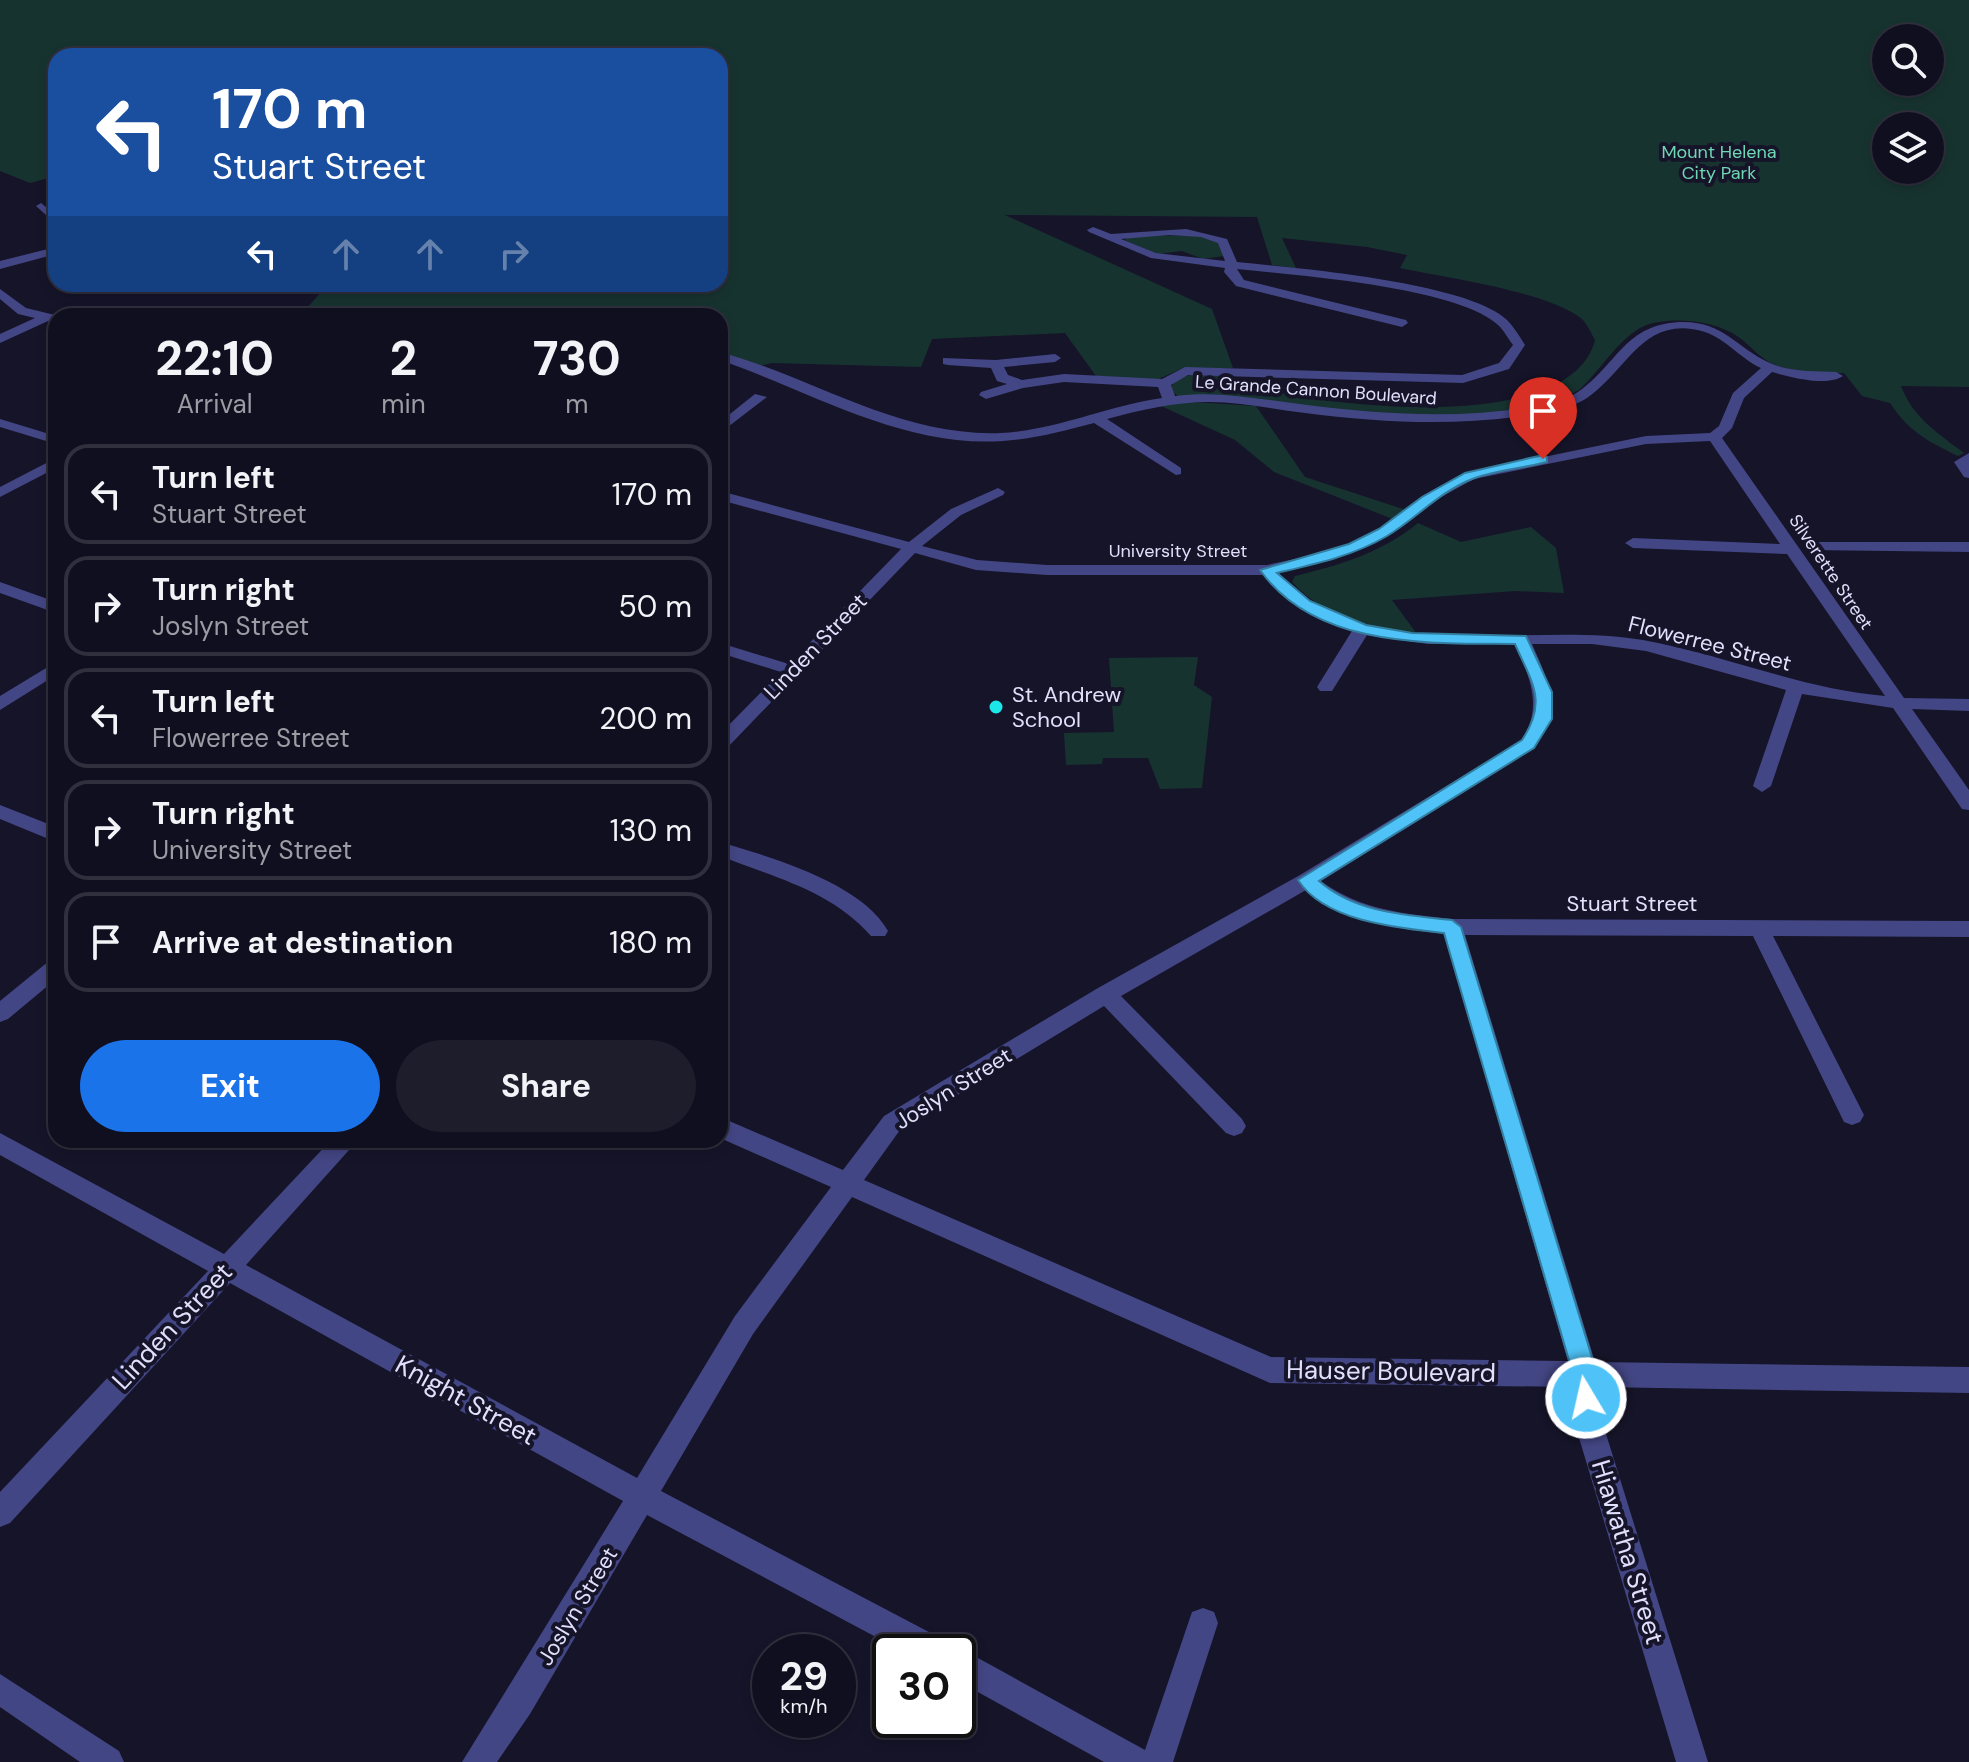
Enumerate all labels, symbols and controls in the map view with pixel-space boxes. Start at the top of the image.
map controls [1872,24,1944,184]
button: search [1872,24,1944,96]
text: 170 m [212,72,367,145]
icon: left [80,80,184,184]
button: layers [1872,112,1944,184]
park label: Mount Helena City Park [1661,140,1777,185]
text: Stuart Street [212,143,426,190]
icon: left [240,232,284,276]
icon: ahead [324,232,368,276]
icon: ahead [408,232,452,276]
icon: right [492,232,536,276]
text: 22:10 [155,327,274,390]
text: 2 [390,327,417,390]
text: 730 [533,327,621,390]
street label: Le Grande Cannon Boulevard [1194,370,1438,410]
pin [1509,377,1577,459]
text: Arrival [177,387,252,421]
text: min [381,387,426,421]
text: m [565,387,588,421]
icon: arrive [1521,389,1565,433]
text: Turn left [152,458,275,497]
icon: left [84,472,128,516]
text: 170 m [612,475,692,514]
text: Stuart Street [152,497,307,531]
street label: Silverette Street [1784,510,1878,634]
street label: University Street [1109,539,1247,563]
text: Turn right [152,570,295,609]
icon: right [84,584,128,628]
text: 50 m [618,587,692,626]
street label: Linden Street [757,587,873,706]
text: Joslyn Street [152,609,309,643]
street label: Flowerree Street [1625,609,1795,678]
place label: St. Andrew School [1012,680,1121,734]
text: Turn left [152,682,275,721]
icon: left [84,696,128,740]
marker: St. Andrew School [987,698,1005,716]
text: 200 m [599,699,692,738]
text: Flowerree Street [152,721,350,755]
text: Turn right [152,794,295,833]
icon: right [84,808,128,852]
text: 130 m [610,811,692,850]
text: University Street [152,833,352,867]
street label: Stuart Street [1567,889,1697,918]
icon: arrive [84,920,128,964]
text: Arrive at destination [152,923,453,962]
text: 180 m [609,923,692,962]
button: Exit [80,1040,380,1132]
button: Share [396,1040,696,1132]
street label: Joslyn Street [889,1041,1017,1136]
street label: Linden Street [105,1255,239,1397]
street label: Knight Street [389,1347,543,1453]
street label: Hauser Boulevard [1286,1352,1496,1390]
position arrow [1544,1356,1628,1440]
street label: Hiawatha Street [1584,1456,1672,1648]
street label: Joslyn Street [531,1542,624,1671]
speed limit sign: 30 [872,1634,976,1738]
text: 29 [780,1650,828,1702]
text: km/h [780,1693,828,1719]

